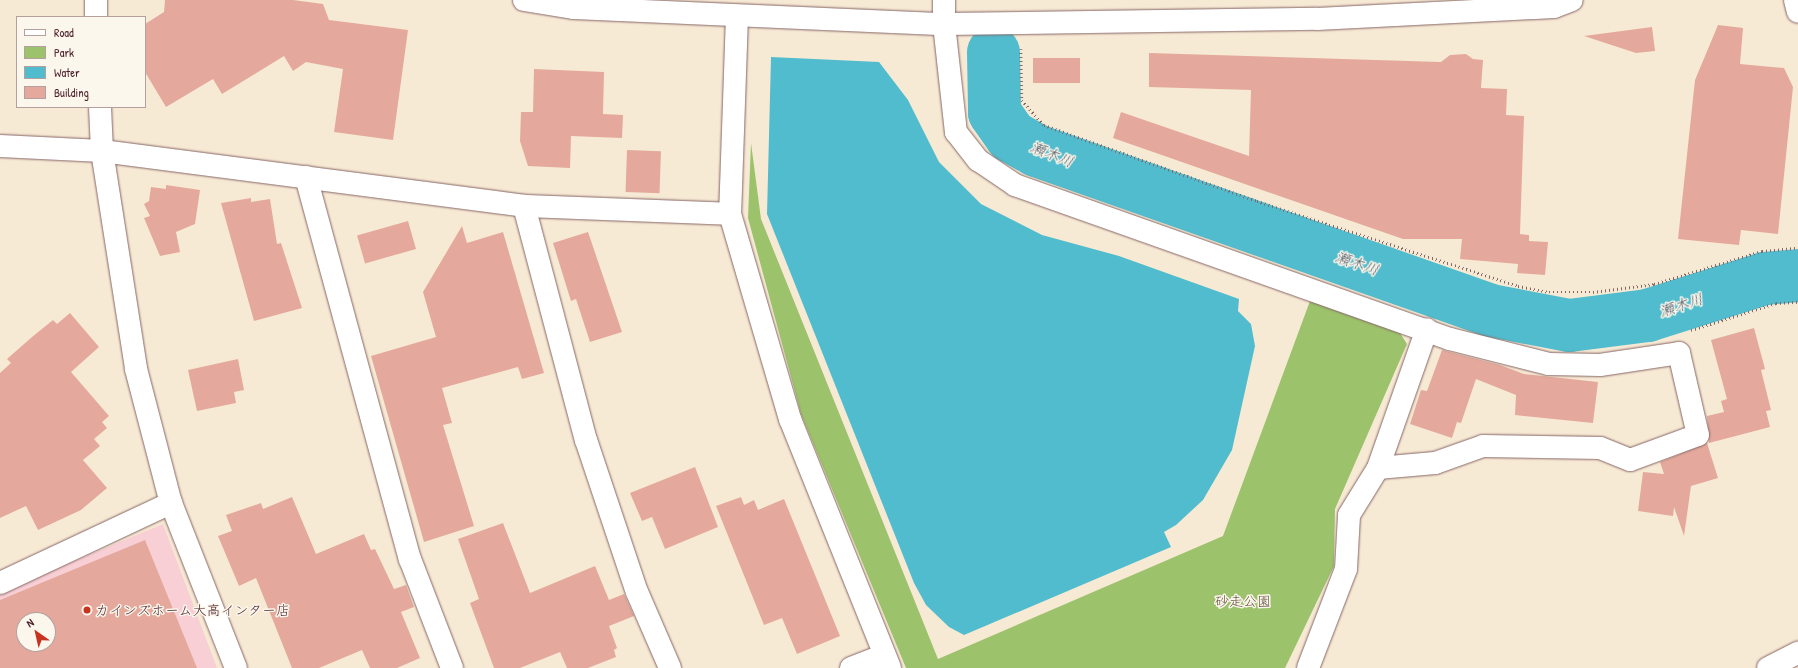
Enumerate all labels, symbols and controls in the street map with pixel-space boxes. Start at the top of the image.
legend [16,16,146,108]
text: Road [54,24,74,41]
text: Park [54,44,74,61]
text: Water [54,64,80,81]
text: Building [54,84,89,101]
water label: 瀬木川 [1028,137,1076,171]
water label: 瀬木川 [1333,247,1381,279]
water label: 瀬木川 [1657,289,1705,321]
park label: 砂走公園 [1215,593,1271,609]
place label: カインズホーム大高インター店 [95,602,291,618]
marker: カインズホーム大高インター店 [82,605,92,615]
north arrow [16,612,56,652]
text: N [23,615,36,630]

